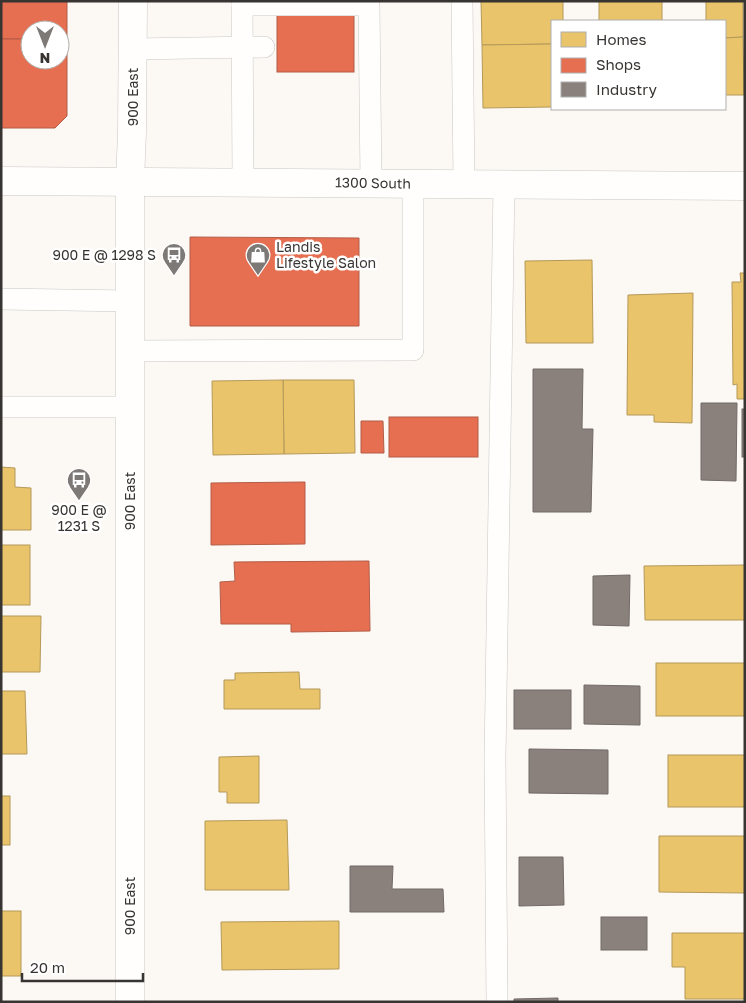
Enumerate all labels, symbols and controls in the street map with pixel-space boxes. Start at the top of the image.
north arrow [20,20,70,70]
legend [551,20,726,110]
text: Homes [596,30,646,48]
text: N [40,50,50,67]
text: Shops [596,55,641,73]
street label: 900 East [124,68,141,126]
text: Industry [596,80,657,98]
street label: 1300 South [335,173,411,192]
place label: Landis Lifestyle Salon [276,238,376,271]
bus stop icon: 900 E @ 1298 S [161,242,187,276]
shop icon: Landis Lifestyle Salon [245,242,271,276]
place label: 900 E @ 1298 S [52,246,156,263]
bus stop icon: 900 E @ 1231 S [66,467,92,501]
street label: 900 East [121,472,138,530]
place label: 900 E @ 1231 S [51,501,107,534]
street label: 900 East [121,877,138,935]
scale bar [22,950,144,982]
text: 20 m [30,958,65,976]

